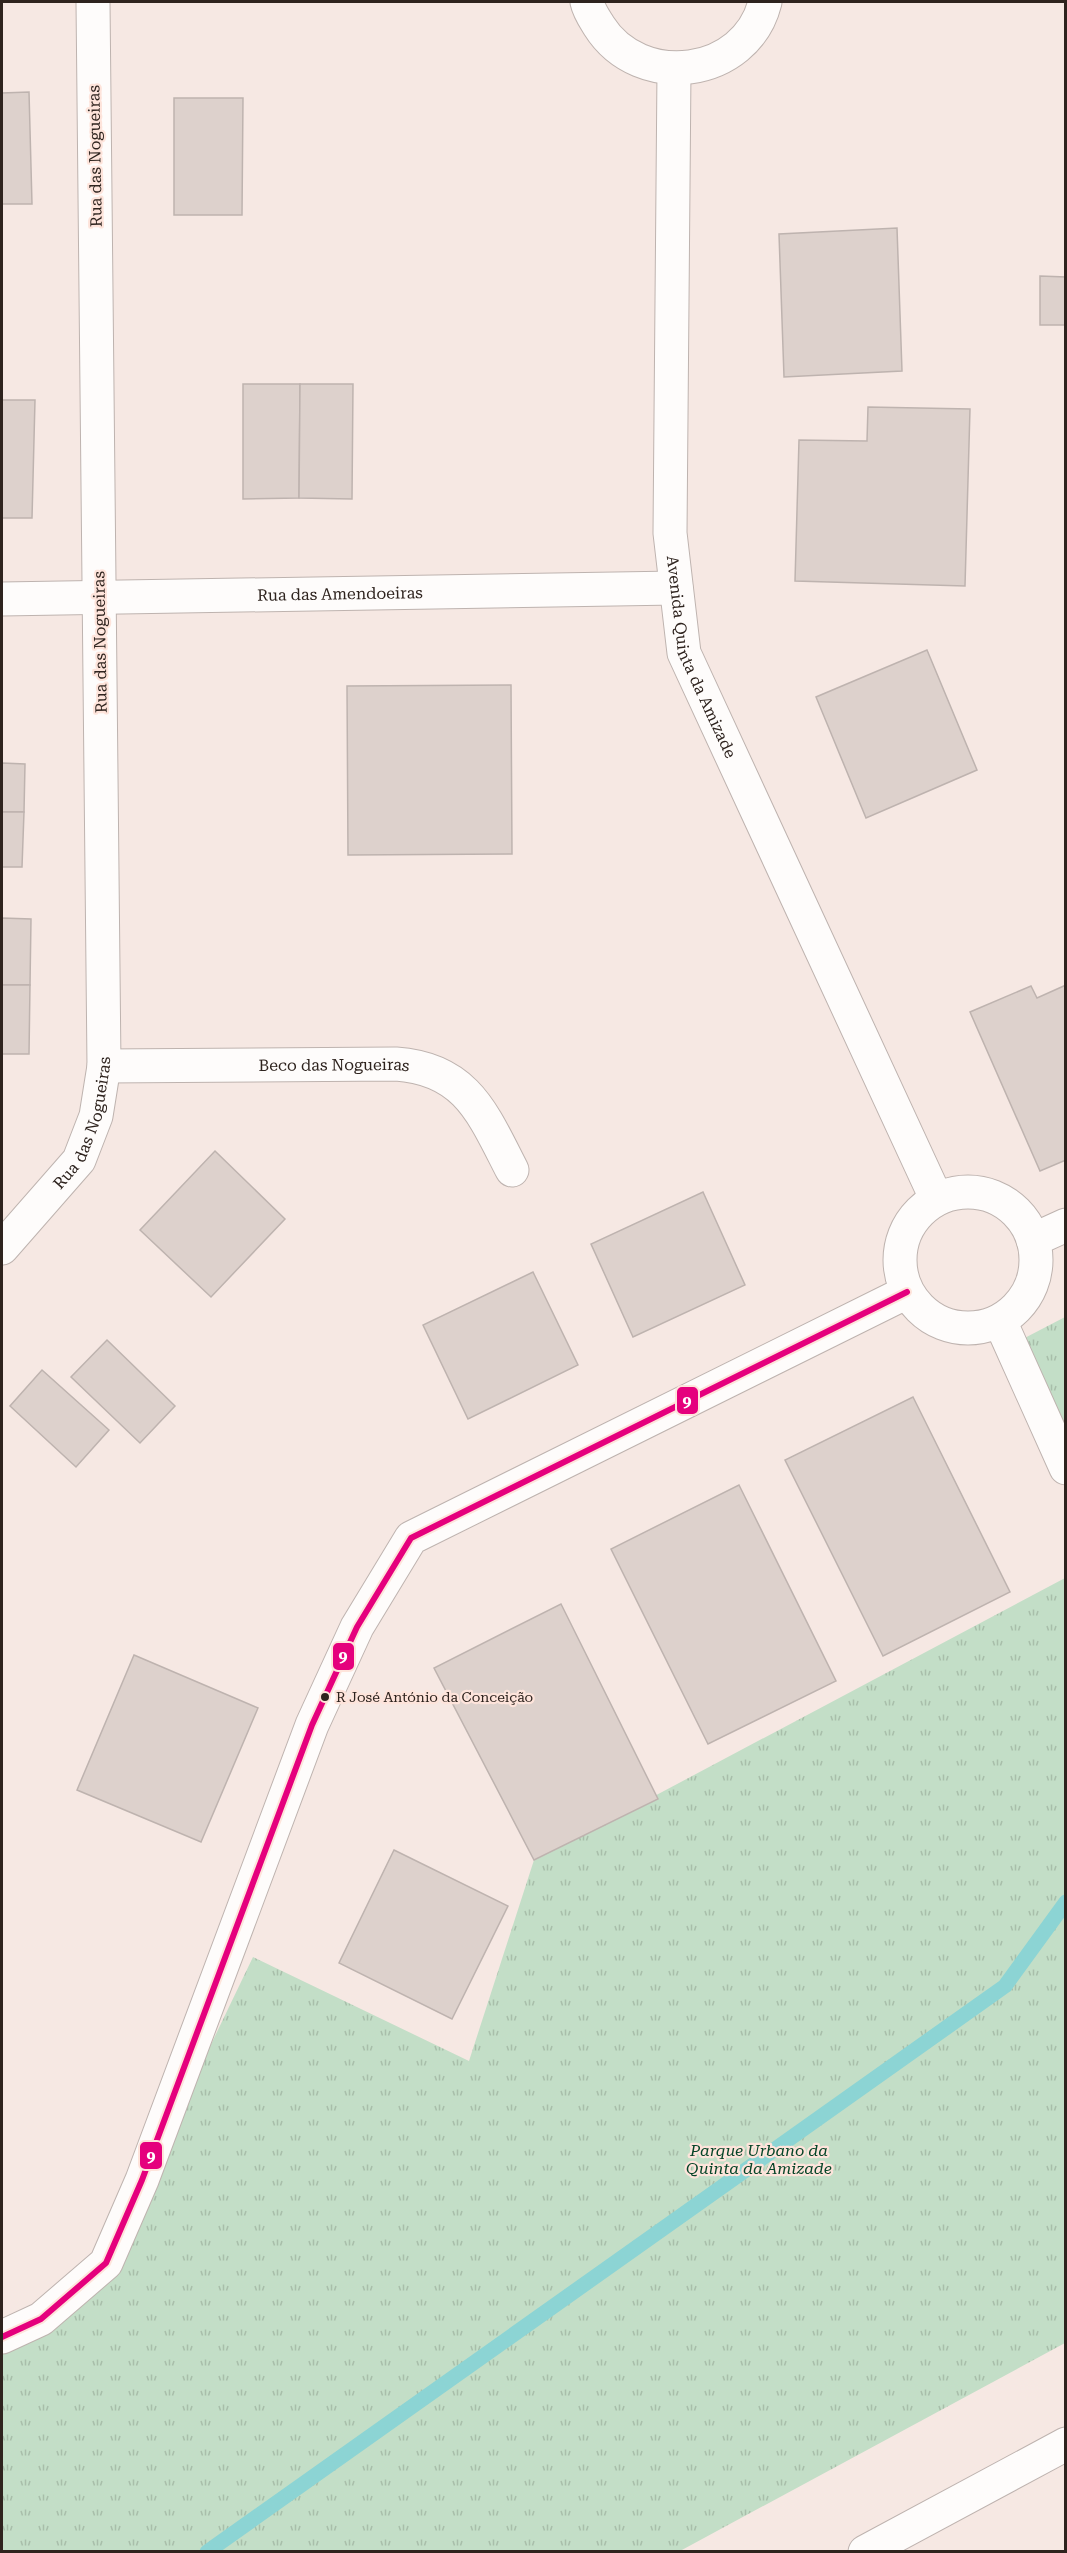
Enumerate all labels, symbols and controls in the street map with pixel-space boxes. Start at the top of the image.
street label: Rua das Nogueiras [84,84,106,227]
street label: Avenida Quinta da Amizade [663,554,741,761]
street label: Rua das Nogueiras [89,570,111,713]
street label: Rua das Amendoeiras [257,583,423,604]
street label: Beco das Nogueiras [258,1054,411,1075]
street label: Rua das Nogueiras [49,1056,114,1193]
line badge: 9 [676,1386,699,1415]
text: 9 [683,1392,692,1411]
line badge: 9 [332,1642,355,1671]
text: 9 [339,1647,348,1666]
place label: R José António da Conceição [336,1689,533,1705]
marker: R José António da Conceição [319,1691,331,1703]
line badge: 9 [139,2141,163,2170]
park label: Parque Urbano da Quinta da Amizade [686,2141,832,2178]
text: 9 [147,2147,156,2166]

